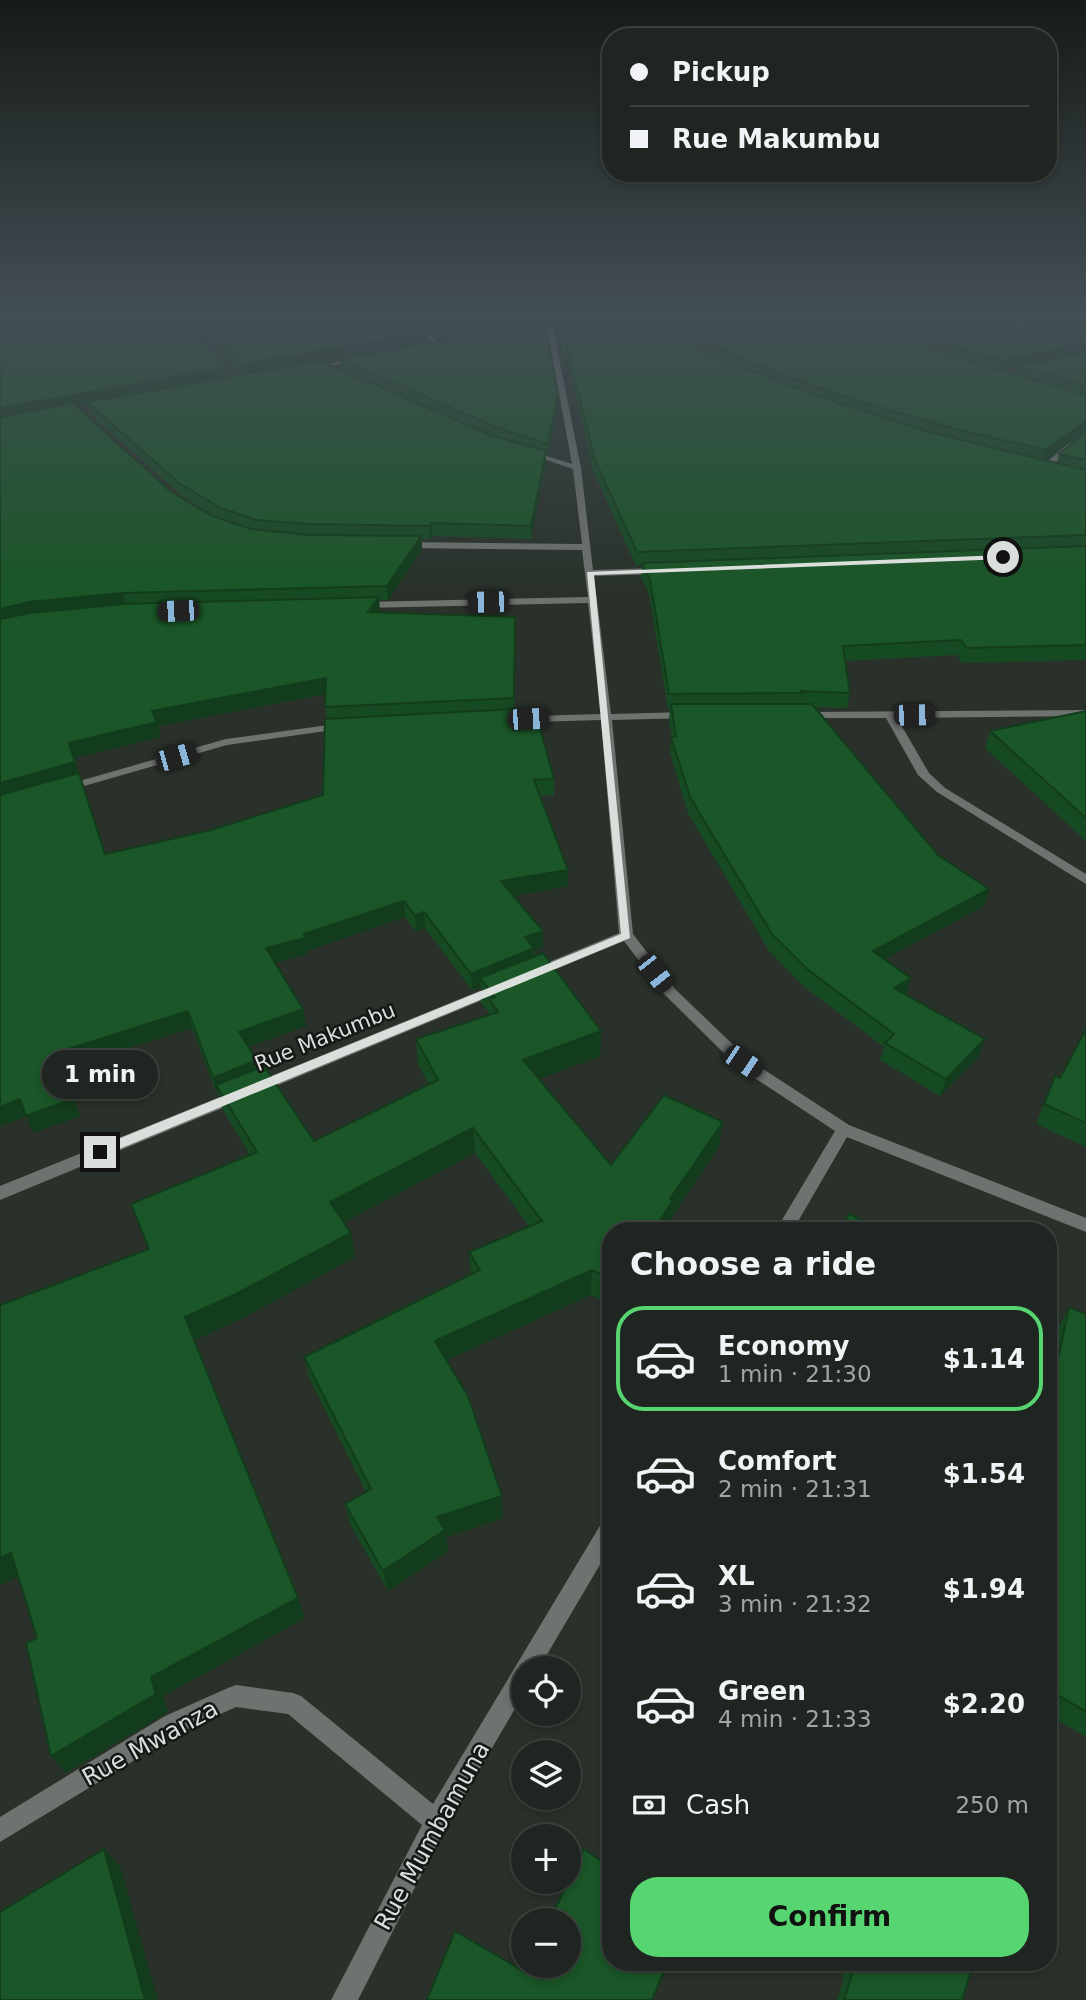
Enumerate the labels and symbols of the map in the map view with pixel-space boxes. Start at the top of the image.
route start [987,541,1019,573]
car [467,591,510,613]
car [157,600,200,622]
car [893,704,936,726]
car [507,708,550,730]
car [153,741,200,773]
car [634,950,677,996]
street label: Rue Makumbu [251,998,399,1076]
car [720,1042,767,1082]
callout: 1 min [42,1050,158,1100]
route end [84,1136,116,1168]
street label: Rue Mwanza [77,1694,223,1792]
street label: Rue Mumbamuna [369,1737,495,1935]

